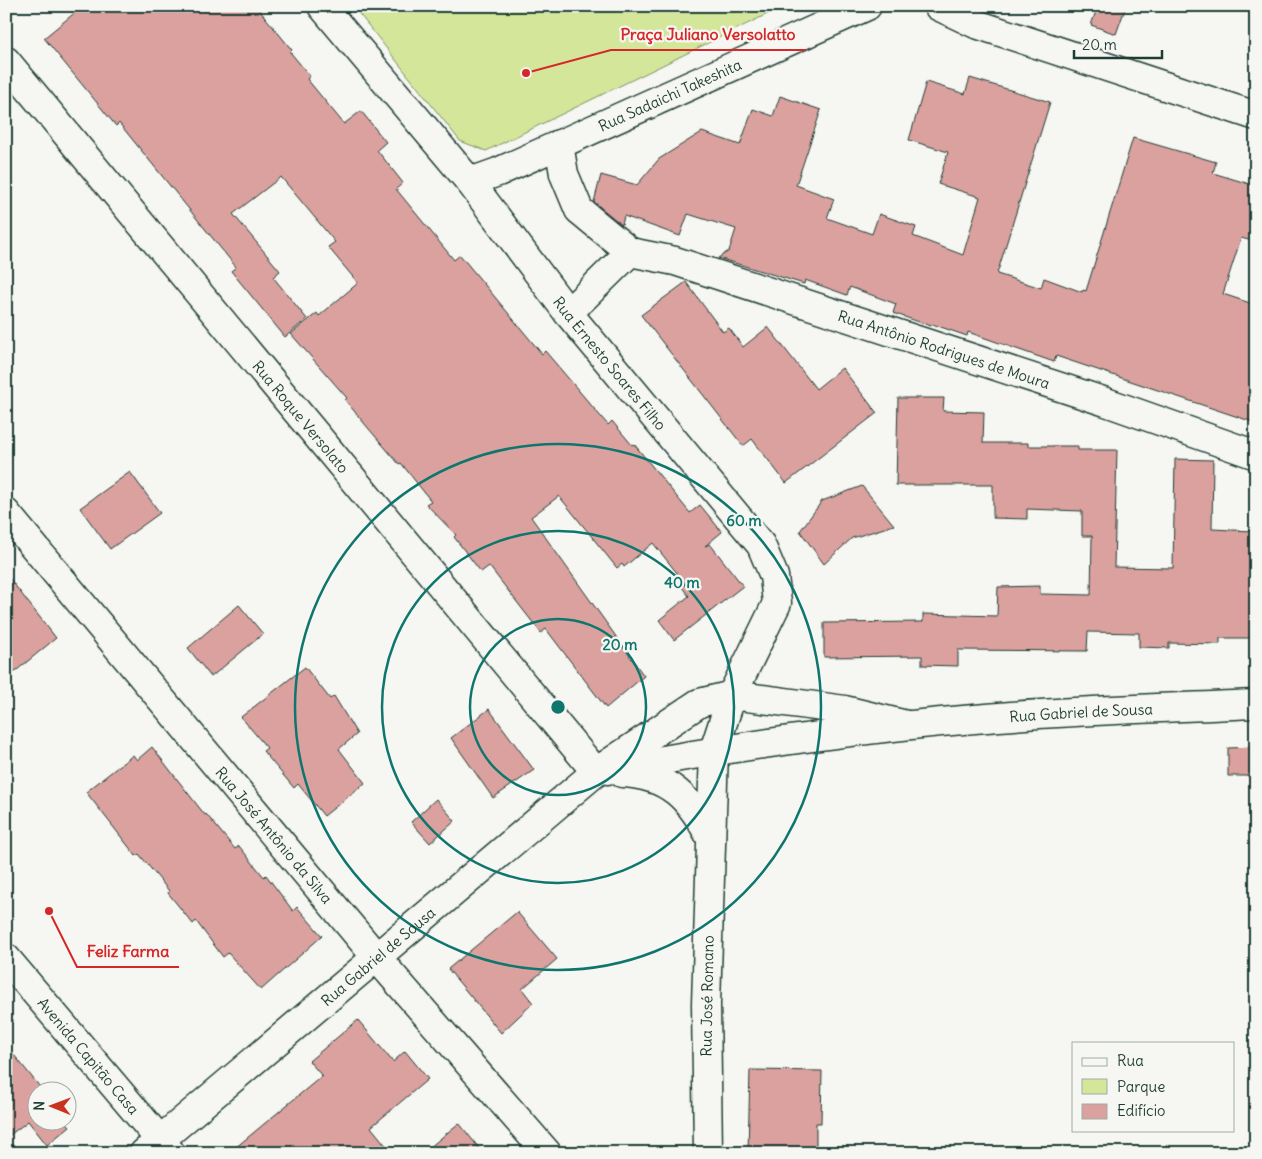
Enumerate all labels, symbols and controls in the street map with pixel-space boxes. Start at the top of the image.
callout: Praça Juliano Versolatto [611,19,806,50]
text: Praça Juliano Versolatto [620,24,796,45]
scale bar [1074,28,1162,60]
text: 20 m [1082,35,1117,54]
street label: Rua Sadaichi Takeshita [595,54,745,135]
street label: Rua Ernesto Soares Filho [549,293,671,434]
street label: Rua Antônio Rodrigues de Moura [836,305,1053,393]
street label: Rua Roque Versolato [249,356,353,477]
text: 60 m [726,511,762,530]
text: 40 m [664,573,700,592]
text: 20 m [603,635,637,654]
centre of rings [549,698,567,716]
street label: Rua Gabriel de Sousa [1009,699,1154,726]
street label: Rua José Antônio da Silva [212,763,337,907]
street label: Rua Gabriel de Sousa [317,902,439,1010]
street label: Rua José Romano [696,935,718,1057]
callout: Feliz Farma [77,936,179,967]
text: Feliz Farma [87,941,169,961]
street label: Avenida Capitão Casa [34,993,144,1119]
legend [1072,1042,1234,1132]
text: Rua [1117,1051,1144,1070]
text: Parque [1117,1077,1165,1096]
north arrow [28,1082,78,1132]
text: N [30,1101,48,1111]
text: Edifício [1117,1101,1165,1120]

